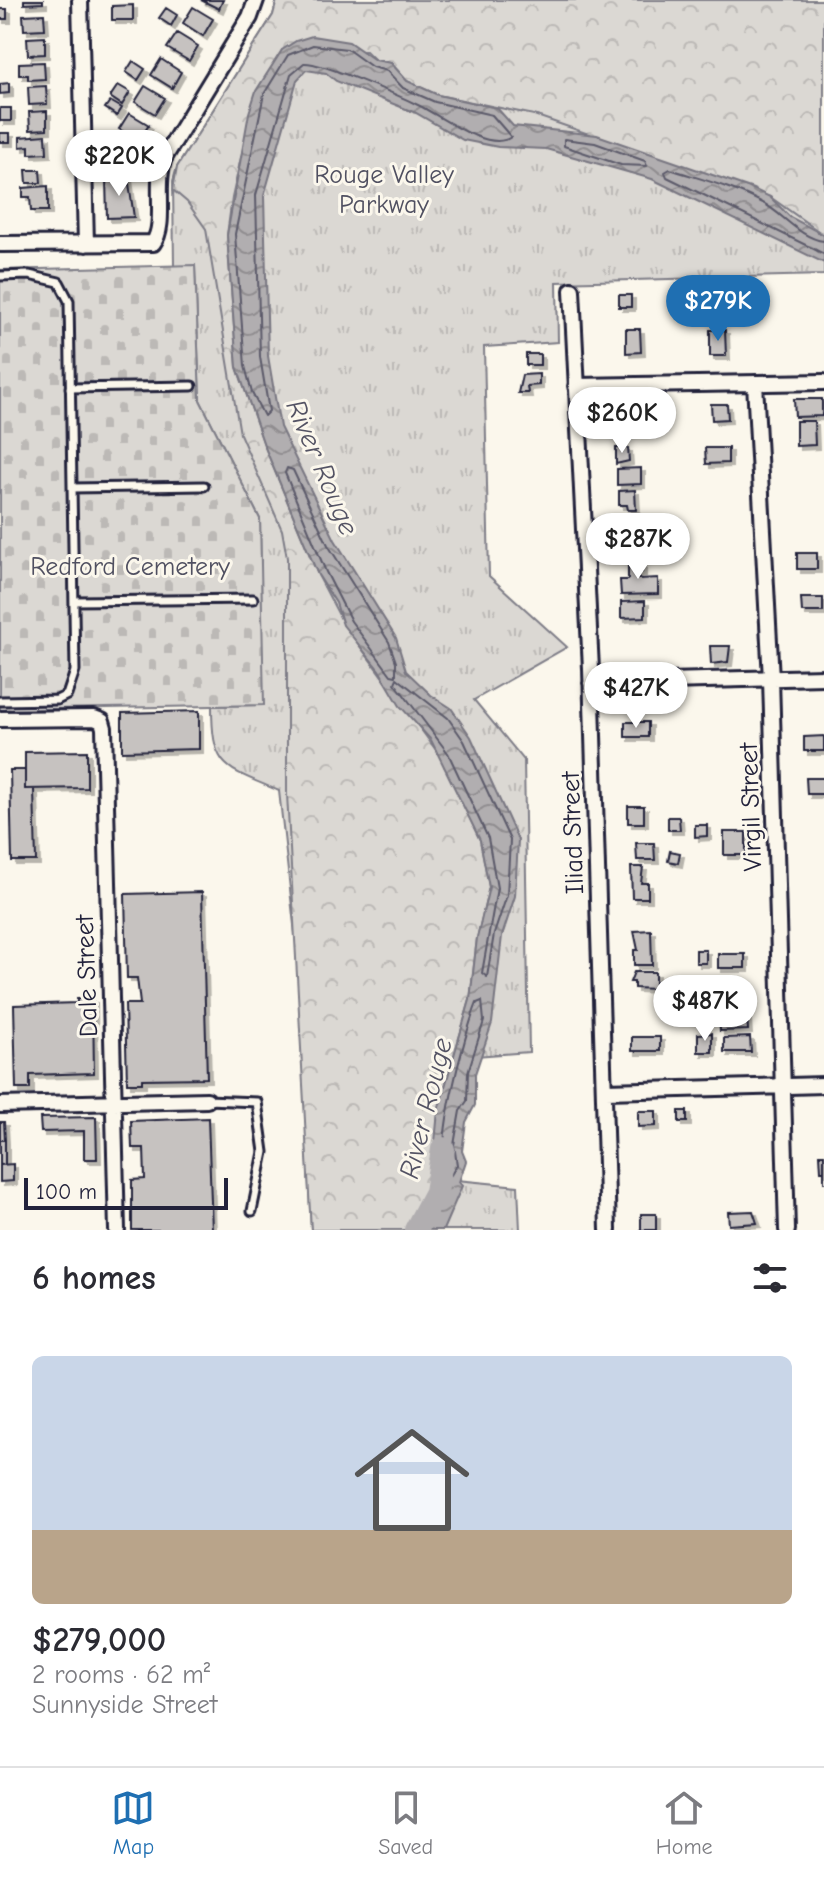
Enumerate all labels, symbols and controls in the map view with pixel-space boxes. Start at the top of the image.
pin: $220K [63,130,175,198]
text: $220K [83,141,155,171]
park label: Rouge Valley Parkway [314,160,454,220]
pin: $279K [662,275,774,343]
text: $279K [684,286,752,316]
pin: $260K [566,387,678,455]
water label: River Rouge [279,395,365,540]
text: $260K [586,398,658,428]
pin: $287K [582,513,694,581]
text: $287K [604,524,672,554]
park label: Redford Cemetery [30,552,230,582]
pin: $427K [580,662,692,730]
text: $427K [603,673,669,703]
street label: Virgil Street [734,741,768,872]
street label: Iliad Street [556,770,590,895]
street label: Dale Street [70,913,104,1038]
pin: $487K [649,975,761,1043]
text: $487K [671,986,739,1016]
water label: River Rouge [393,1034,459,1182]
scale bar [24,1174,228,1210]
text: 100 m [36,1179,97,1205]
icon: filters [748,1256,792,1300]
text: 6 homes [32,1258,156,1298]
icon: home [340,1408,484,1552]
text: $279,000 [32,1620,166,1660]
text: 2 rooms · 62 m² [32,1660,210,1690]
text: Sunnyside Street [32,1690,217,1720]
tab: Map [111,1786,155,1860]
tab: Saved [378,1786,433,1860]
tab: Home [656,1786,713,1860]

